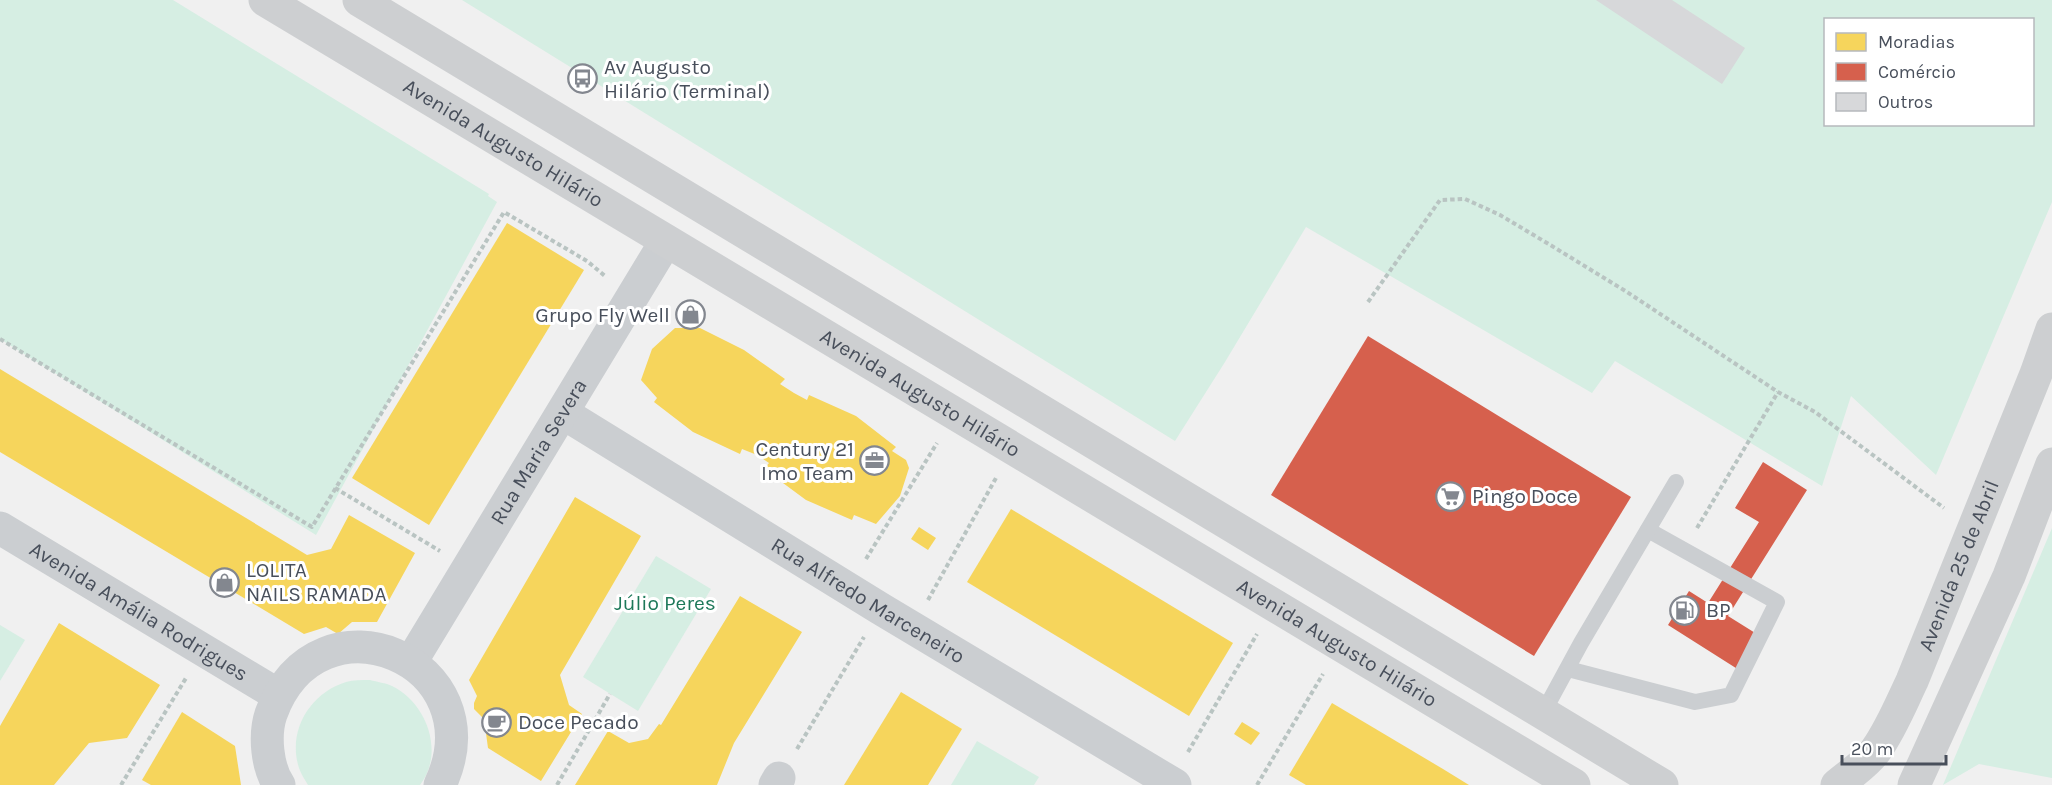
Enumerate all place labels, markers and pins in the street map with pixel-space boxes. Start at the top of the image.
place label: Av Augusto Hilário (Terminal) [604,55,770,103]
bus stop icon: Av Augusto Hilário (Terminal) [567,63,599,95]
shop icon: Grupo Fly Well [675,299,707,331]
place label: Grupo Fly Well [535,303,670,327]
place label: Century 21 Imo Team [756,437,854,485]
office icon: Century 21 Imo Team [859,445,891,477]
supermarket icon: Pingo Doce [1435,480,1467,512]
place label: Pingo Doce [1472,484,1578,508]
place label: LOLITA NAILS RAMADA [246,558,387,606]
shop icon: LOLITA NAILS RAMADA [209,566,241,598]
fuel station icon: BP [1669,594,1701,626]
place label: BP [1706,598,1731,622]
cafe icon: Doce Pecado [481,706,513,738]
place label: Doce Pecado [518,710,639,734]

